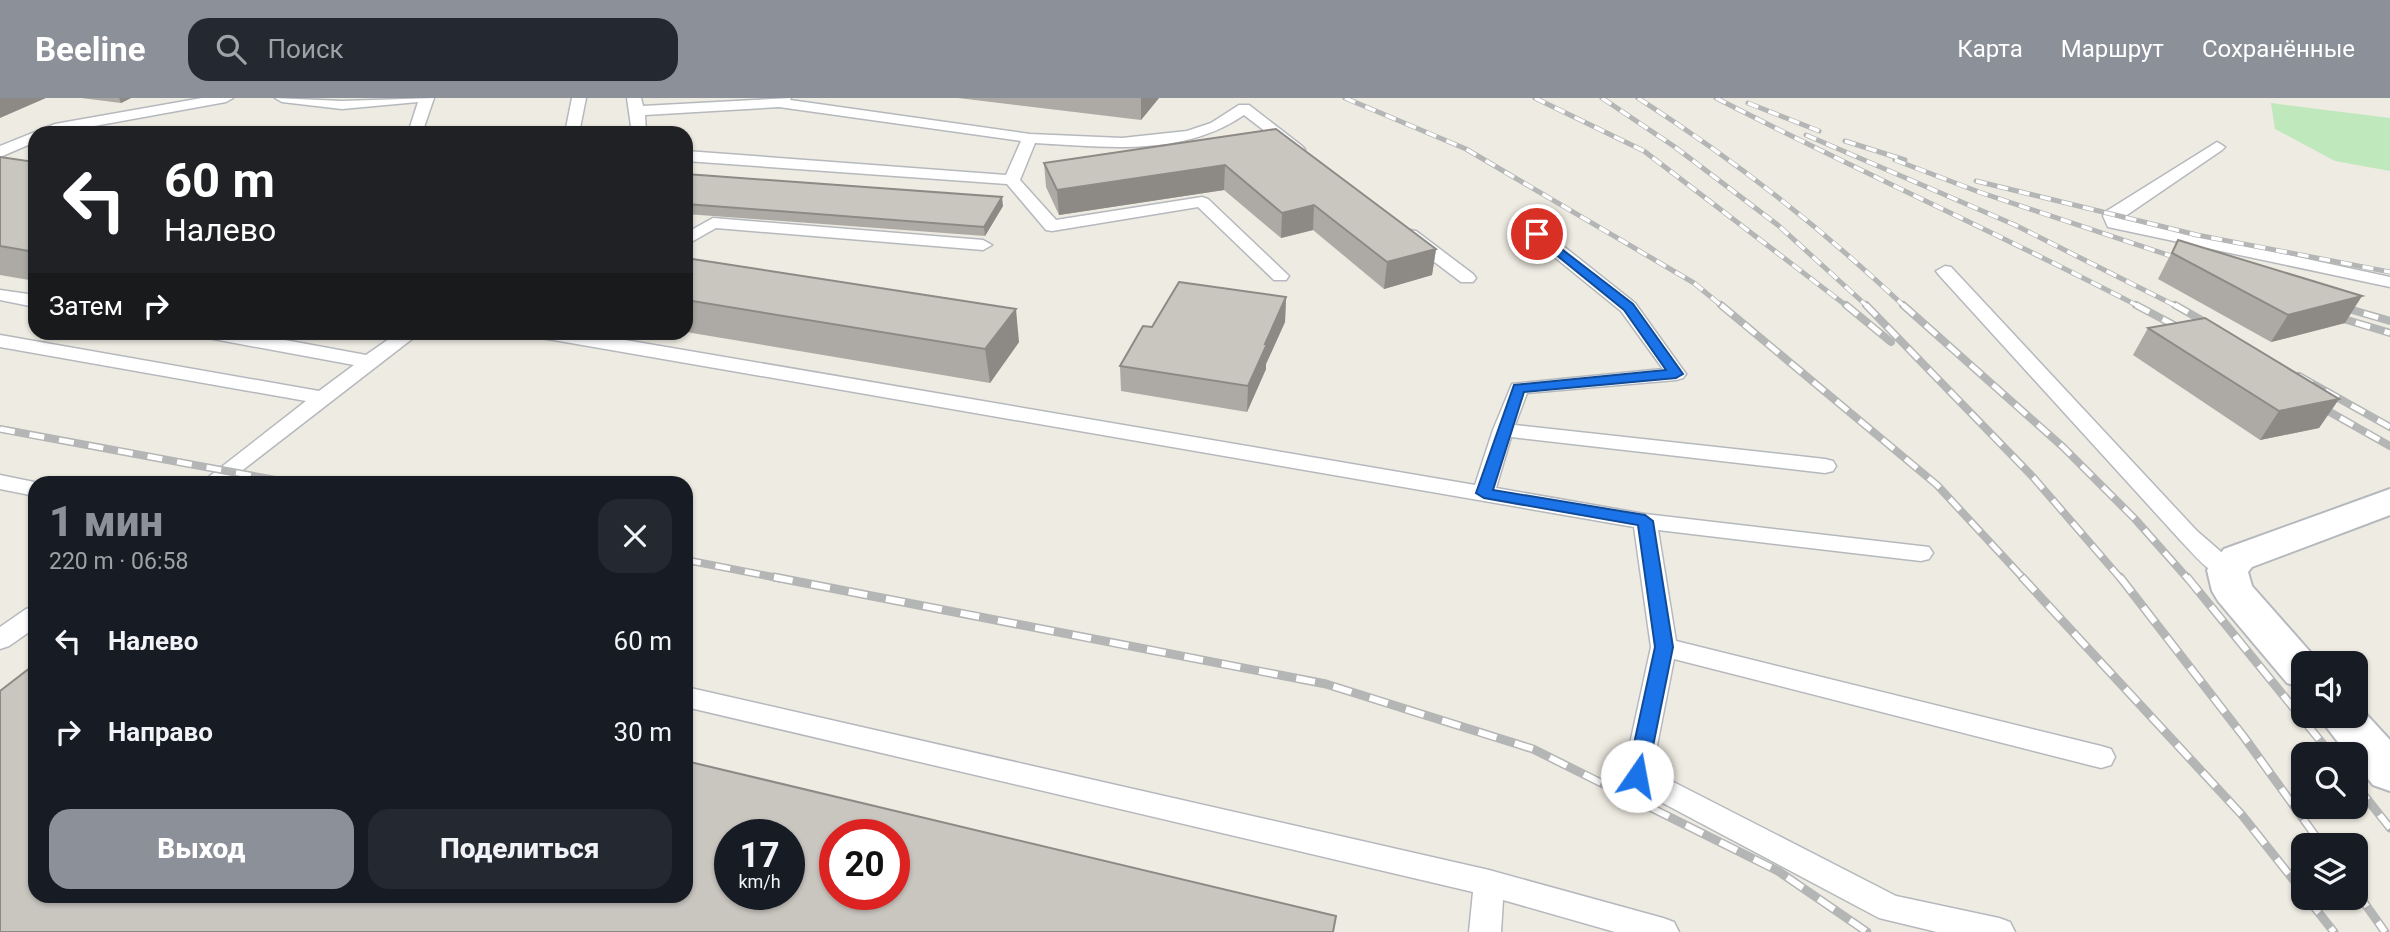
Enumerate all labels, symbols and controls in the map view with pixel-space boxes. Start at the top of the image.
search box [188,18,678,81]
text: Beeline [35,30,146,69]
icon: search [212,30,250,68]
text: Поиск [268,34,344,64]
text: Карта [1957,35,2023,63]
text: Маршрут [2061,35,2164,63]
text: Сохранённые [2202,35,2355,63]
text: 60 m [164,152,275,209]
icon: left [49,154,140,245]
pin [1507,204,1567,264]
text: Налево [164,211,276,249]
icon: arrive [1518,215,1556,253]
icon: right [137,287,175,325]
text: Затем [49,291,123,321]
text: 1 мин [49,497,163,546]
button: close [598,499,672,573]
text: 220 m · 06:58 [49,548,188,575]
icon: left [49,622,87,660]
text: Налево [108,626,198,656]
text: 60 m [614,626,672,656]
map controls [2291,651,2368,910]
button: sound [2291,651,2368,728]
icon: right [49,713,87,751]
text: Направо [108,717,213,747]
text: 30 m [614,717,672,747]
position arrow [1600,739,1674,813]
button: search [2291,742,2368,819]
button: Выход [49,809,354,889]
button: Поделиться [368,809,672,889]
speed limit sign: 20 [819,819,910,910]
button: layers [2291,833,2368,910]
text: 17 [739,835,780,876]
text: km/h [738,871,781,892]

